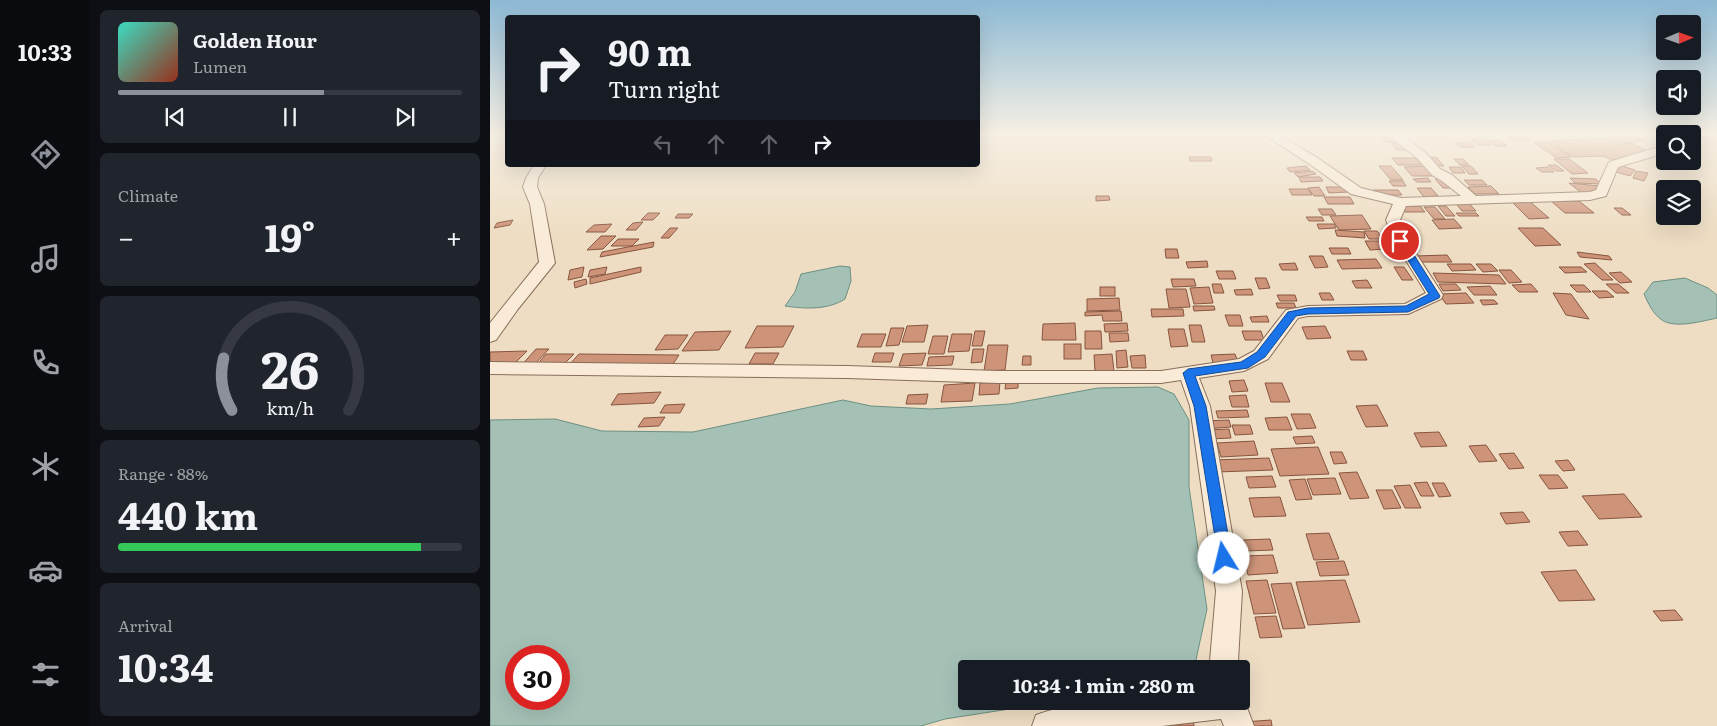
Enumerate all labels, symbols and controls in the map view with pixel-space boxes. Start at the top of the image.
north arrow [1656,15,1701,60]
map controls [1656,15,1701,225]
text: 90 m [608,25,692,77]
text: Golden Hour [193,26,317,54]
text: 10:33 [18,35,72,68]
icon: right [525,35,590,100]
text: Lumen [193,54,247,78]
button: sound [1656,70,1701,115]
text: Turn right [608,72,720,105]
icon: previous [161,103,189,131]
icon: pause [276,103,304,131]
icon: next [391,103,419,131]
button: search [1656,125,1701,170]
icon: left [649,130,677,158]
icon: ahead [702,130,730,158]
icon: ahead [755,130,783,158]
icon: right [808,130,836,158]
icon: directions [28,137,63,172]
button: layers [1656,180,1701,225]
text: Climate [118,183,178,207]
text: 19° [265,207,316,264]
text: − [118,215,134,257]
text: + [446,215,462,257]
pin [1379,220,1421,262]
icon: arrive [1386,227,1414,255]
icon: music [28,241,63,276]
text: 26 [261,328,319,405]
icon: phone [28,345,63,380]
text: km/h [266,394,314,421]
icon: climate [28,449,63,484]
text: Range · 88% [118,461,208,485]
text: 440 km [118,485,258,542]
position arrow [1197,531,1249,583]
icon: car [28,553,63,588]
text: Arrival [118,613,173,637]
text: 10:34 [118,637,213,694]
speed limit sign: 30 [505,645,570,710]
icon: filters [28,657,63,692]
text: 10:34 · 1 min · 280 m [1013,671,1195,699]

